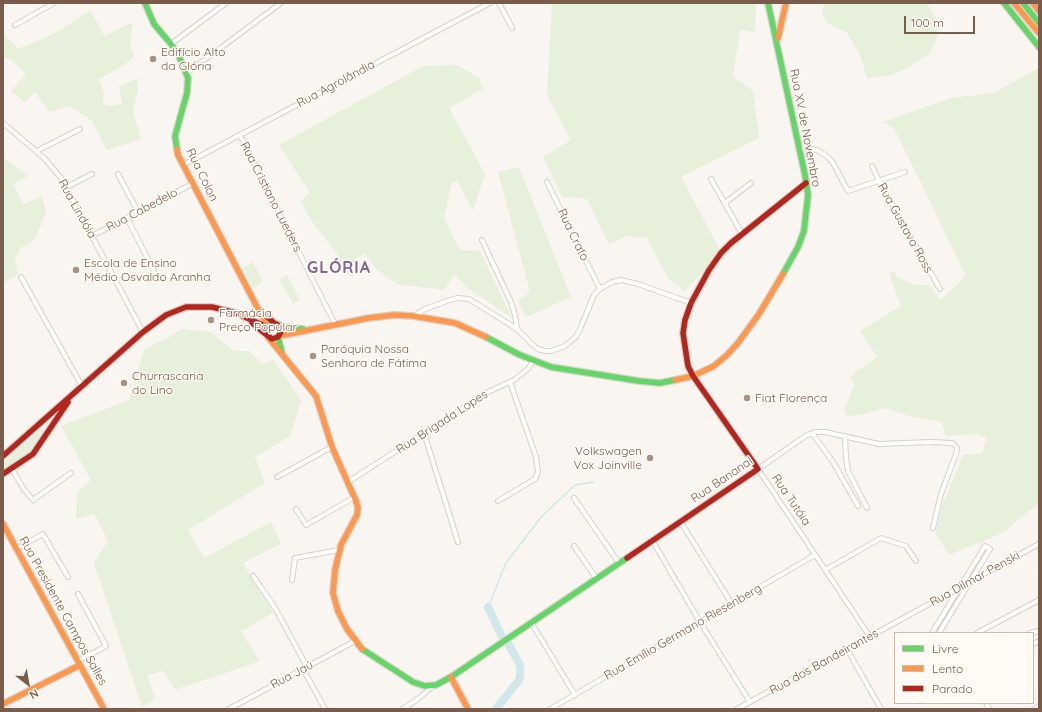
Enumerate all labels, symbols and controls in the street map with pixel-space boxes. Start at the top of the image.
scale bar [906,8,977,34]
text: 100 m [911,15,944,30]
place label: Edifício Alto da Glória [161,45,226,73]
marker: Edifício Alto da Glória [148,54,158,64]
street label: Rua Agrolândia [295,57,377,111]
street label: Rua XV de Novembro [786,68,824,188]
street label: Rua Cristiano Lueders [237,140,305,254]
street label: Rua Colon [183,146,221,204]
street label: Rua Lindóia [55,177,99,241]
street label: Rua Gustavo Ross [874,181,936,275]
street label: Rua Cabedelo [104,185,180,235]
street label: Rua Crato [554,207,592,263]
place label: Escola de Ensino Médio Osvaldo Aranha [84,256,210,284]
district label: GLÓRIA [307,258,371,278]
marker: Escola de Ensino Médio Osvaldo Aranha [71,265,81,275]
place label: Farmácia Preço Popular [219,306,297,334]
marker: Farmácia Preço Popular [206,315,216,325]
place label: Paróquia Nossa Senhora de Fátima [321,342,427,370]
marker: Paróquia Nossa Senhora de Fátima [308,351,318,361]
place label: Churrascaria do Lino [132,369,203,397]
marker: Churrascaria do Lino [119,378,129,388]
street label: Rua Brigada Lopes [394,387,490,457]
place label: Fiat Florença [755,391,827,405]
marker: Fiat Florença [742,393,752,403]
place label: Volkswagen Vox Joinville [573,444,642,472]
marker: Volkswagen Vox Joinville [645,453,655,463]
street label: Rua Bananal [688,454,756,506]
street label: Rua Tutóia [769,471,813,529]
street label: Rua Presidente Campos Salles [16,534,110,688]
street label: Rua Dilmar Penski [927,548,1023,610]
street label: Rua Emílio Germano Riesenberg [602,581,764,683]
street label: Rua dos Bandeirantes [767,626,881,698]
legend [894,632,1034,704]
text: Livre [932,641,958,656]
street label: Rua Jaú [268,658,316,692]
text: Lento [932,661,963,676]
north arrow [8,664,48,704]
text: Parado [932,681,973,696]
text: N [27,686,41,702]

